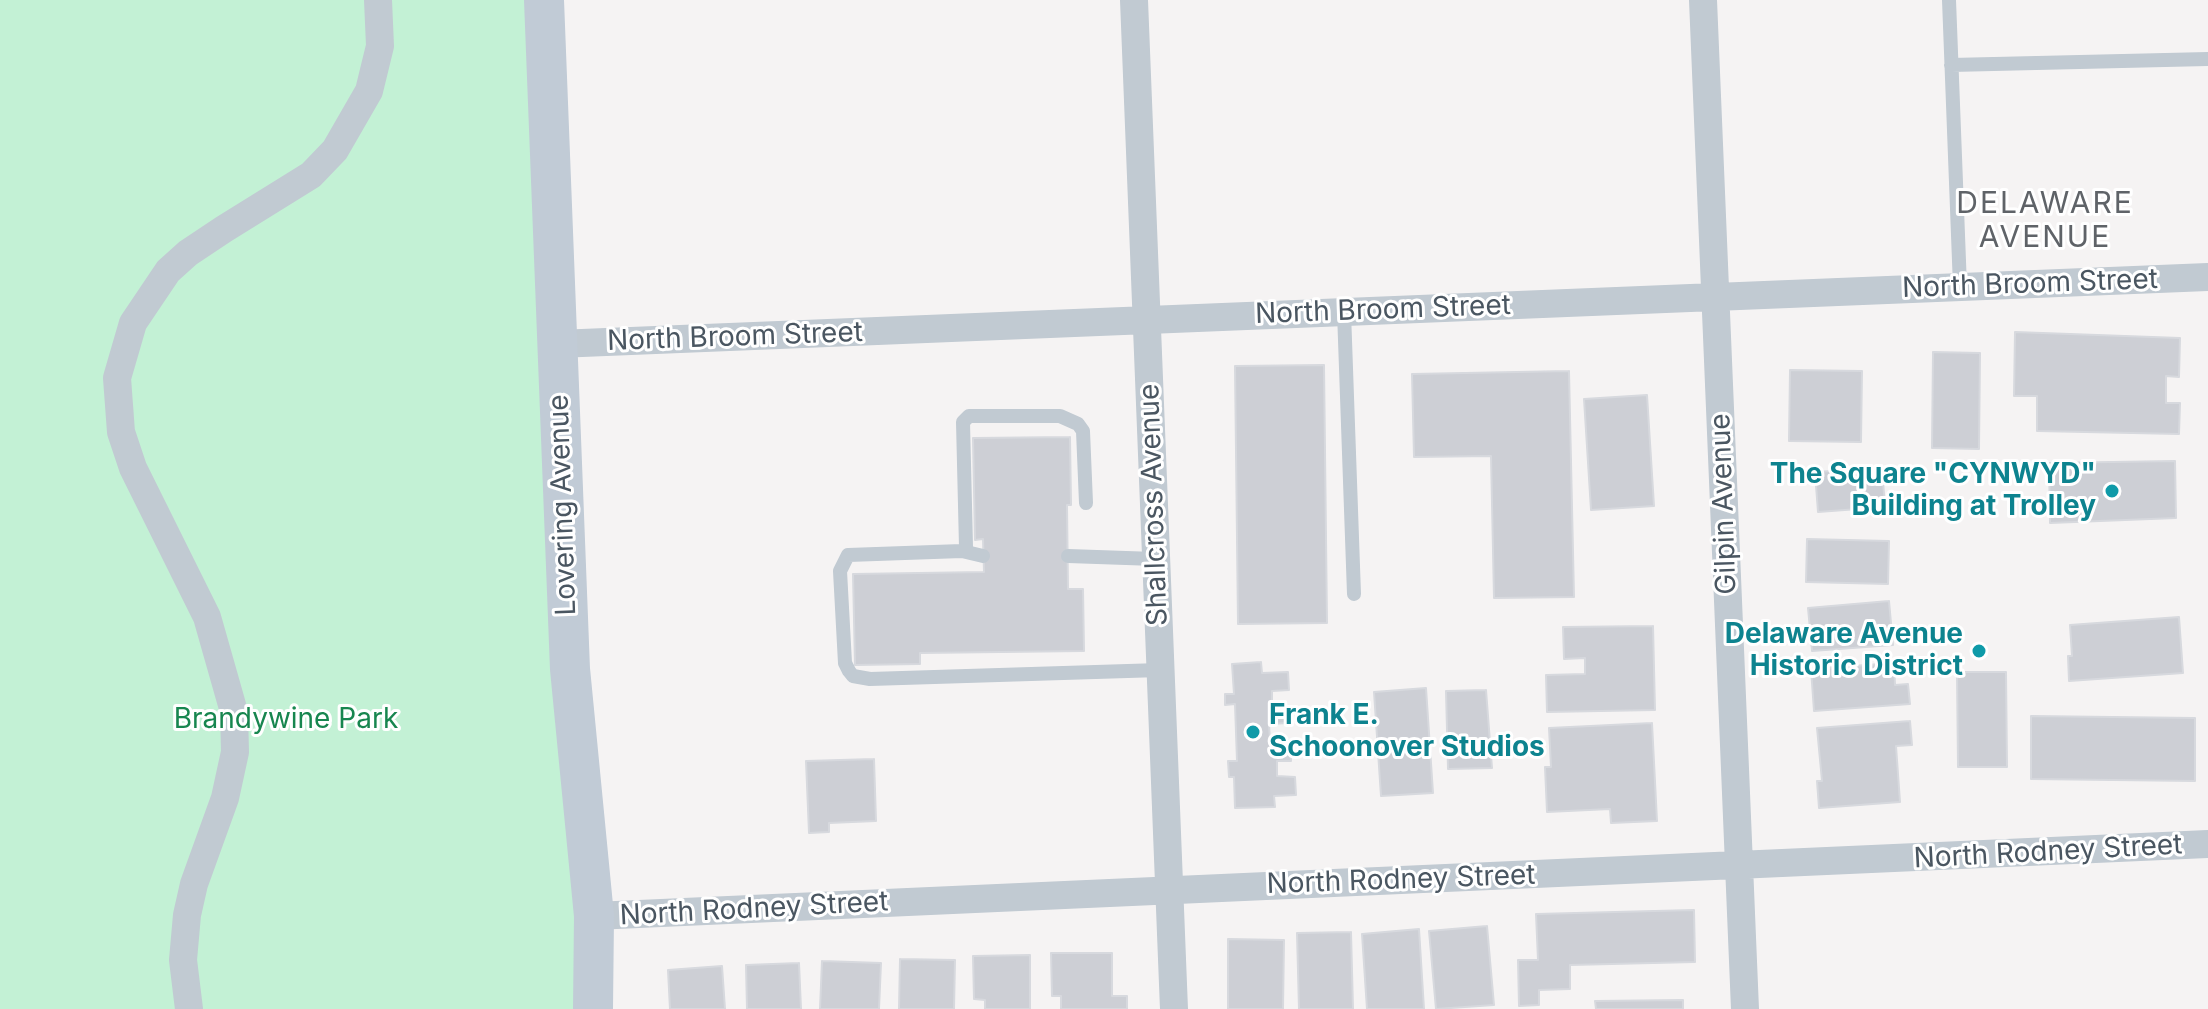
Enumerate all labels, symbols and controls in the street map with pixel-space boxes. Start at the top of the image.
district label: DELAWARE AVENUE [1956,186,2134,256]
street label: North Broom Street [1902,263,2158,305]
street label: North Broom Street [1255,289,1511,331]
street label: North Broom Street [607,316,863,358]
street label: Shallcross Avenue [1133,383,1175,627]
street label: Lovering Avenue [542,394,584,616]
street label: Gilpin Avenue [1704,413,1744,595]
place label: The Square "CYNWYD" Building at Trolley [1770,458,2096,524]
marker: The Square "CYNWYD" Building at Trolley [2103,482,2121,500]
place label: Delaware Avenue Historic District [1725,618,1963,684]
marker: Delaware Avenue Historic District [1970,642,1988,660]
place label: Frank E. Schoonover Studios [1269,699,1545,765]
park label: Brandywine Park [174,703,398,737]
marker: Frank E. Schoonover Studios [1244,723,1262,741]
street label: North Rodney Street [1913,828,2183,876]
street label: North Rodney Street [1266,859,1536,901]
street label: North Rodney Street [619,885,889,933]

